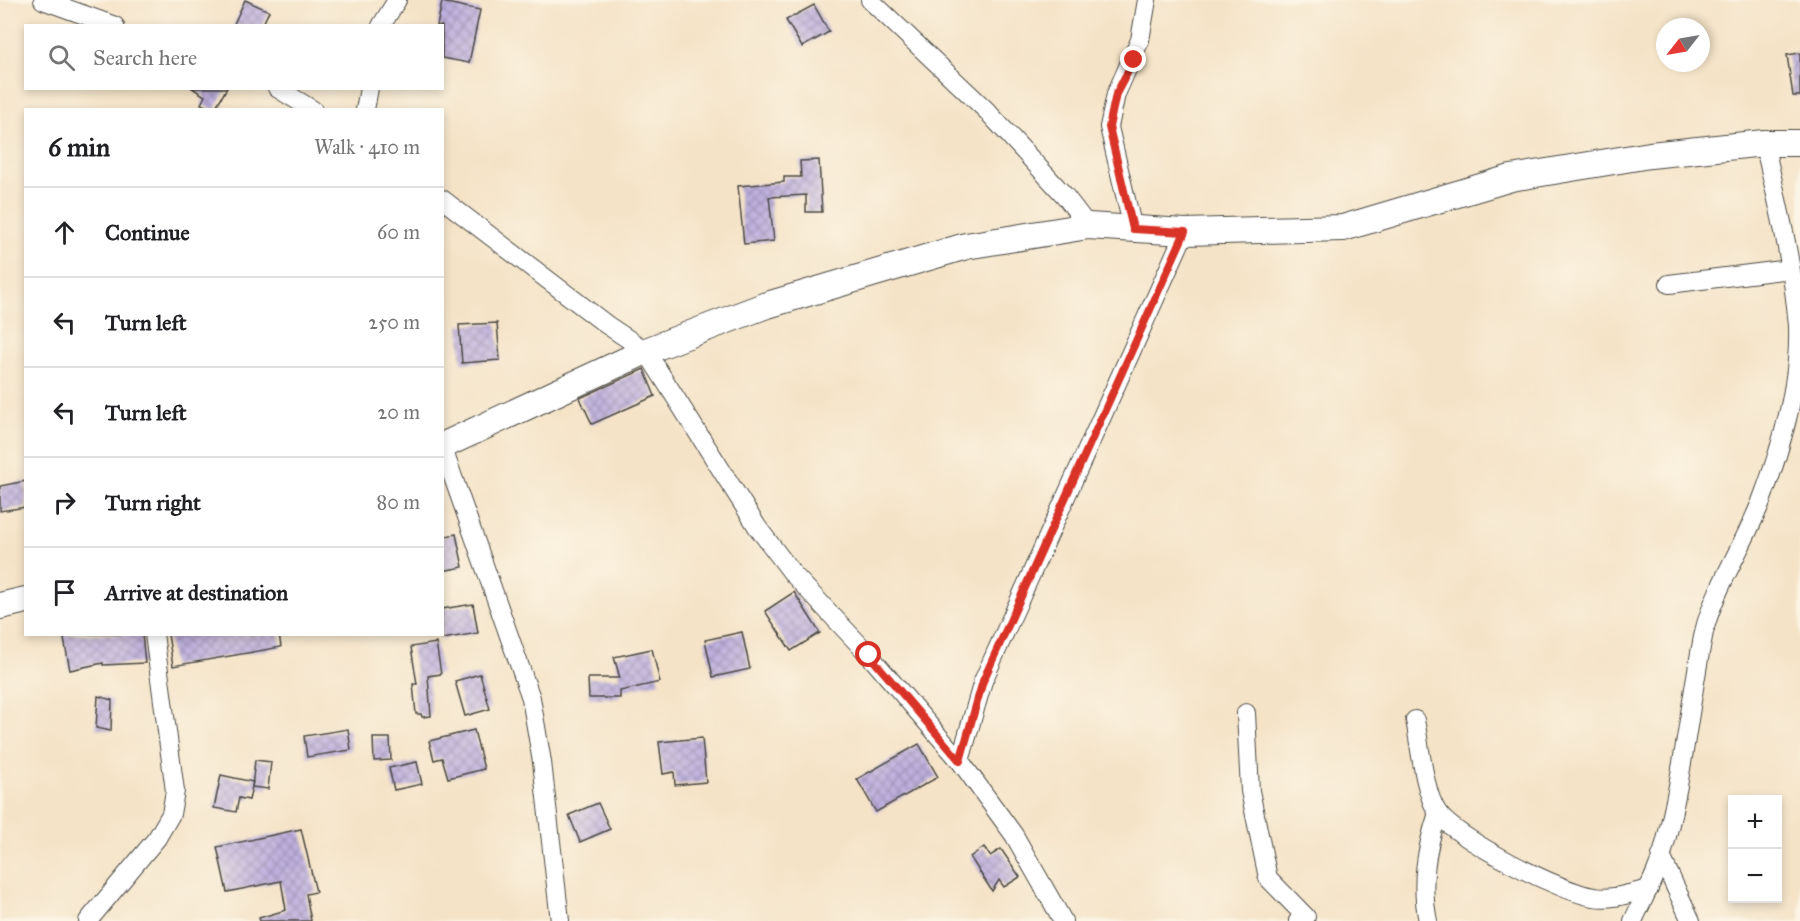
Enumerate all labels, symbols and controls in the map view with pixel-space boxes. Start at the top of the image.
north arrow [1656,18,1710,72]
search box [24,24,444,90]
icon: search [45,41,78,74]
text: Search here [93,44,197,71]
route end [1120,46,1146,72]
text: 6 min [48,131,110,163]
text: Walk · 410 m [314,135,420,159]
icon: ahead [48,216,81,249]
text: Continue [105,219,190,246]
text: 60 m [377,220,420,244]
icon: left [48,306,81,339]
text: Turn left [105,309,187,336]
text: 250 m [368,310,420,334]
icon: left [48,396,81,429]
text: Turn left [105,399,187,426]
text: 20 m [377,400,420,424]
icon: right [48,486,81,519]
text: Turn right [105,489,201,516]
text: 80 m [377,490,420,514]
icon: arrive [48,576,81,609]
text: Arrive at destination [105,579,288,606]
route start [855,641,881,667]
map controls [1728,795,1782,903]
button: + [1728,795,1782,849]
button: − [1728,849,1782,903]

